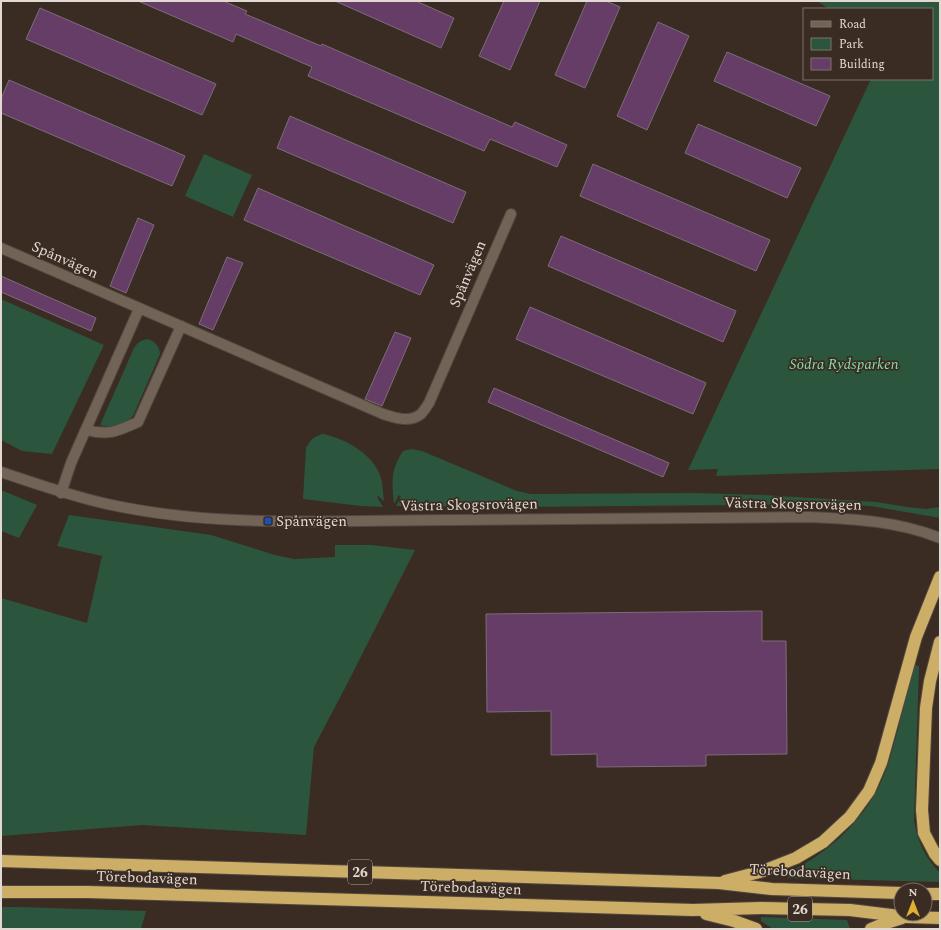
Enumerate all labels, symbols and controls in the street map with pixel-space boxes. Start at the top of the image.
legend [803,8,933,80]
text: Road [839,15,866,34]
text: Park [839,35,864,54]
text: Building [839,55,885,74]
street label: Spånvägen [28,235,102,285]
street label: Spånvägen [444,237,493,311]
park label: Södra Rydsparken [789,353,899,376]
street label: Västra Skogsrovägen [724,491,862,517]
street label: Västra Skogsrovägen [400,492,538,518]
place label: Spånvägen [276,510,347,533]
marker: Spånvägen [263,516,273,526]
street label: Törebodavägen [749,858,852,886]
road number: 26 [348,860,372,884]
street label: Törebodavägen [96,865,198,891]
street label: Törebodavägen [420,875,522,901]
north arrow [893,882,933,922]
text: N [909,884,918,901]
road number: 26 [788,897,812,921]

